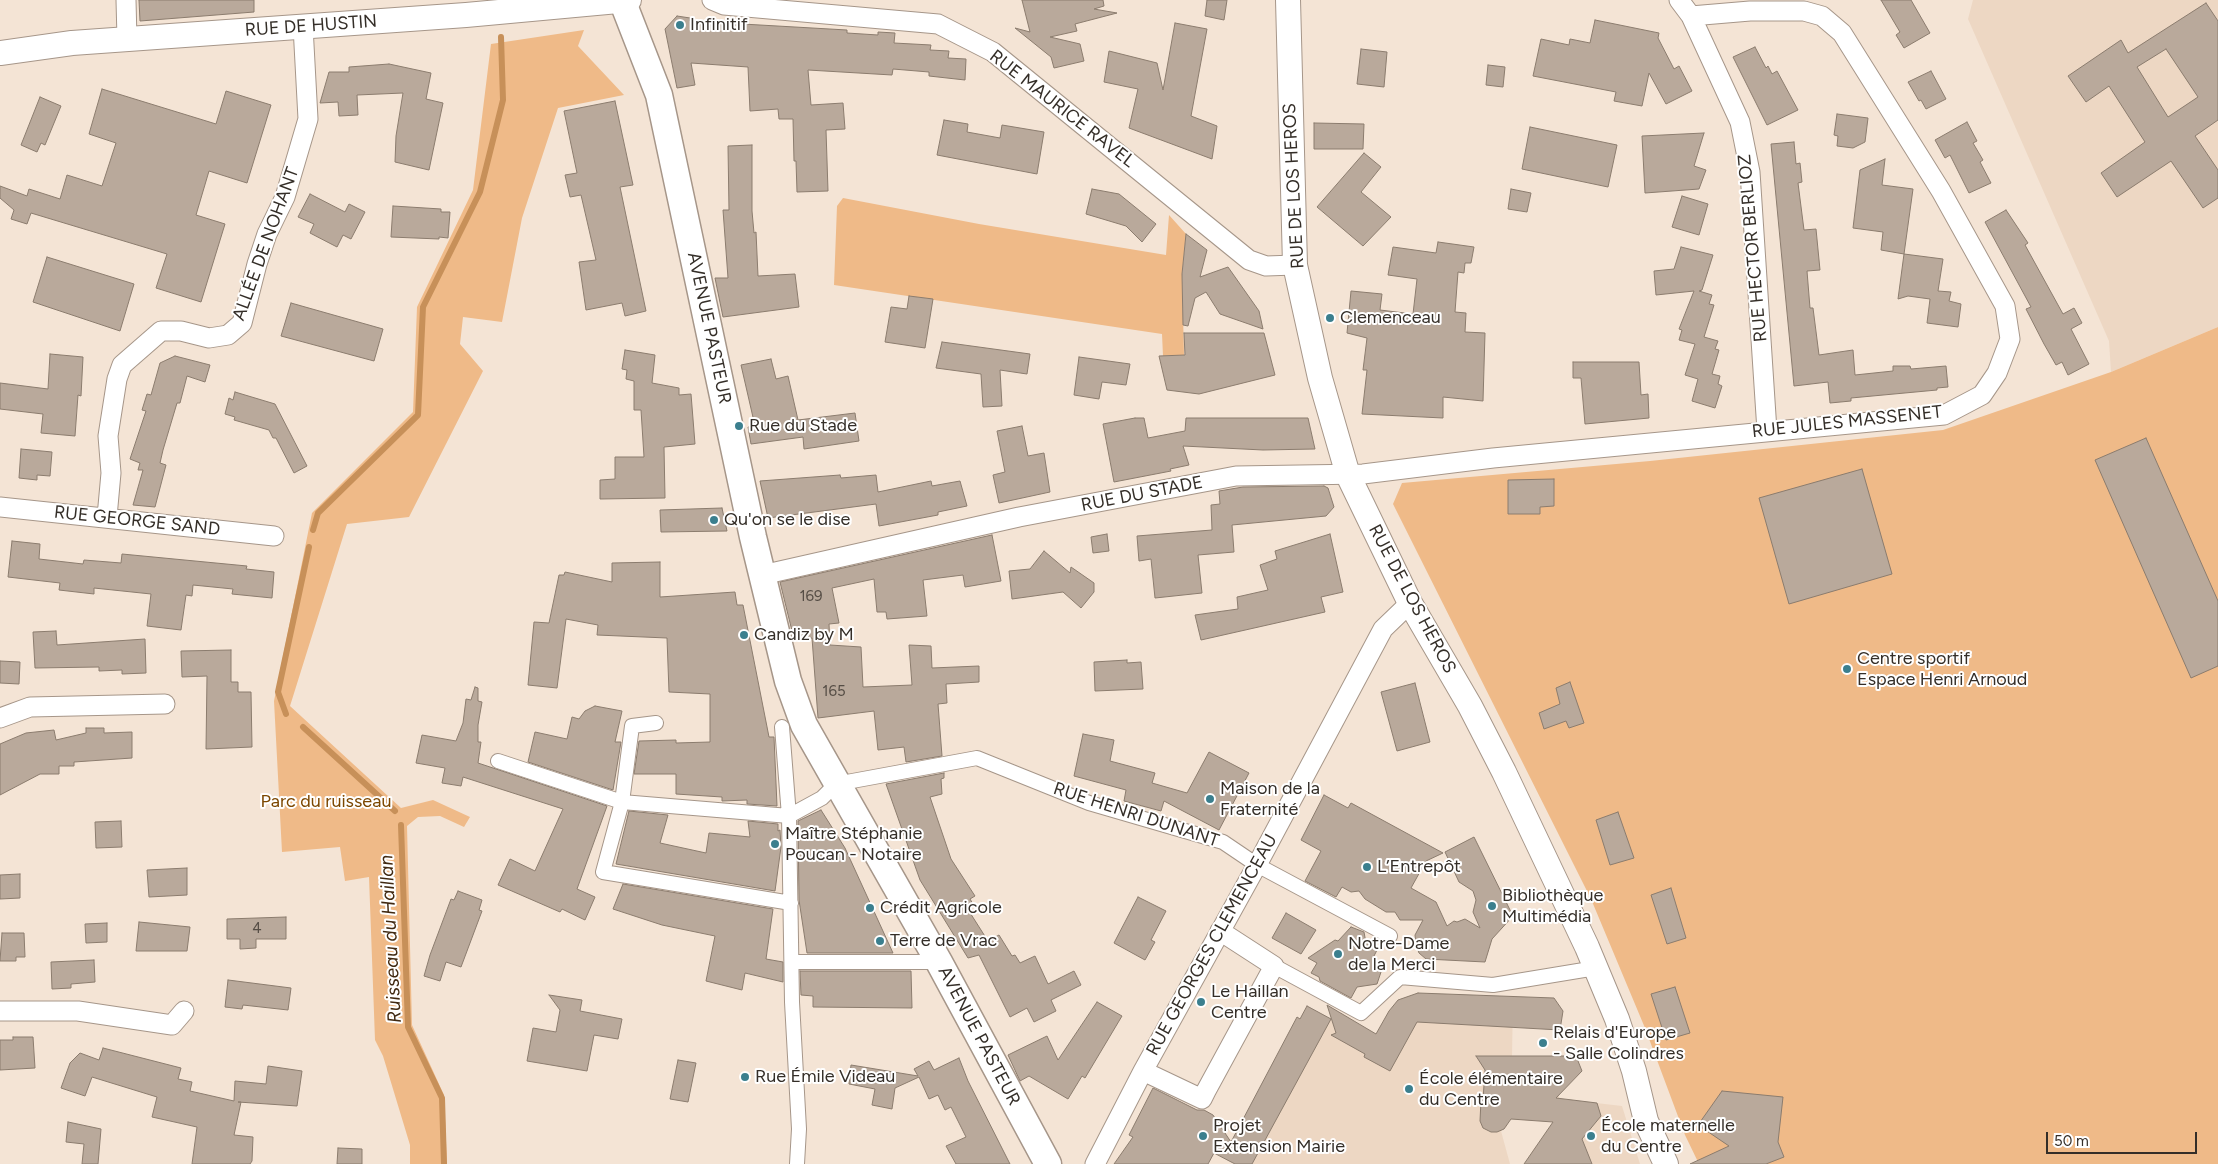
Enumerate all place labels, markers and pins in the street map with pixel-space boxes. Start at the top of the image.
place label: Infinitif [690,14,748,36]
marker: Infinitif [674,19,686,31]
place label: Clemenceau [1340,307,1441,329]
marker: Clemenceau [1324,312,1336,324]
place label: Rue du Stade [749,415,857,437]
marker: Rue du Stade [733,420,745,432]
place label: Qu'on se le dise [724,509,850,531]
marker: Qu'on se le dise [708,514,720,526]
place label: Candiz by M [754,624,854,646]
marker: Candiz by M [738,629,750,641]
place label: Centre sportif Espace Henri Arnoud [1857,648,2027,691]
marker: Centre sportif Espace Henri Arnoud [1841,663,1853,675]
place label: Maison de la Fraternité [1220,778,1320,821]
marker: Maison de la Fraternité [1204,793,1216,805]
place label: Maître Stéphanie Poucan - Notaire [785,823,922,866]
marker: Maître Stéphanie Poucan - Notaire [769,838,781,850]
place label: L’Entrepôt [1377,856,1461,878]
marker: L’Entrepôt [1361,861,1373,873]
place label: Bibliothèque Multimédia [1502,885,1603,928]
place label: Crédit Agricole [880,897,1002,919]
marker: Bibliothèque Multimédia [1486,900,1498,912]
marker: Crédit Agricole [864,902,876,914]
place label: Terre de Vrac [890,930,997,952]
place label: Notre-Dame de la Merci [1348,933,1449,976]
marker: Terre de Vrac [874,935,886,947]
marker: Notre-Dame de la Merci [1332,948,1344,960]
place label: Le Haillan Centre [1211,981,1289,1024]
marker: Le Haillan Centre [1195,996,1207,1008]
place label: Relais d'Europe - Salle Colindres [1553,1022,1684,1064]
marker: Relais d'Europe - Salle Colindres [1537,1037,1549,1049]
place label: Rue Émile Videau [755,1066,895,1088]
place label: École élémentaire du Centre [1419,1068,1563,1110]
marker: Rue Émile Videau [739,1071,751,1083]
marker: École élémentaire du Centre [1403,1083,1415,1095]
place label: Projet Extension Mairie [1213,1115,1345,1158]
place label: École maternelle du Centre [1601,1115,1735,1158]
marker: Projet Extension Mairie [1197,1130,1209,1142]
marker: École maternelle du Centre [1585,1130,1597,1142]

